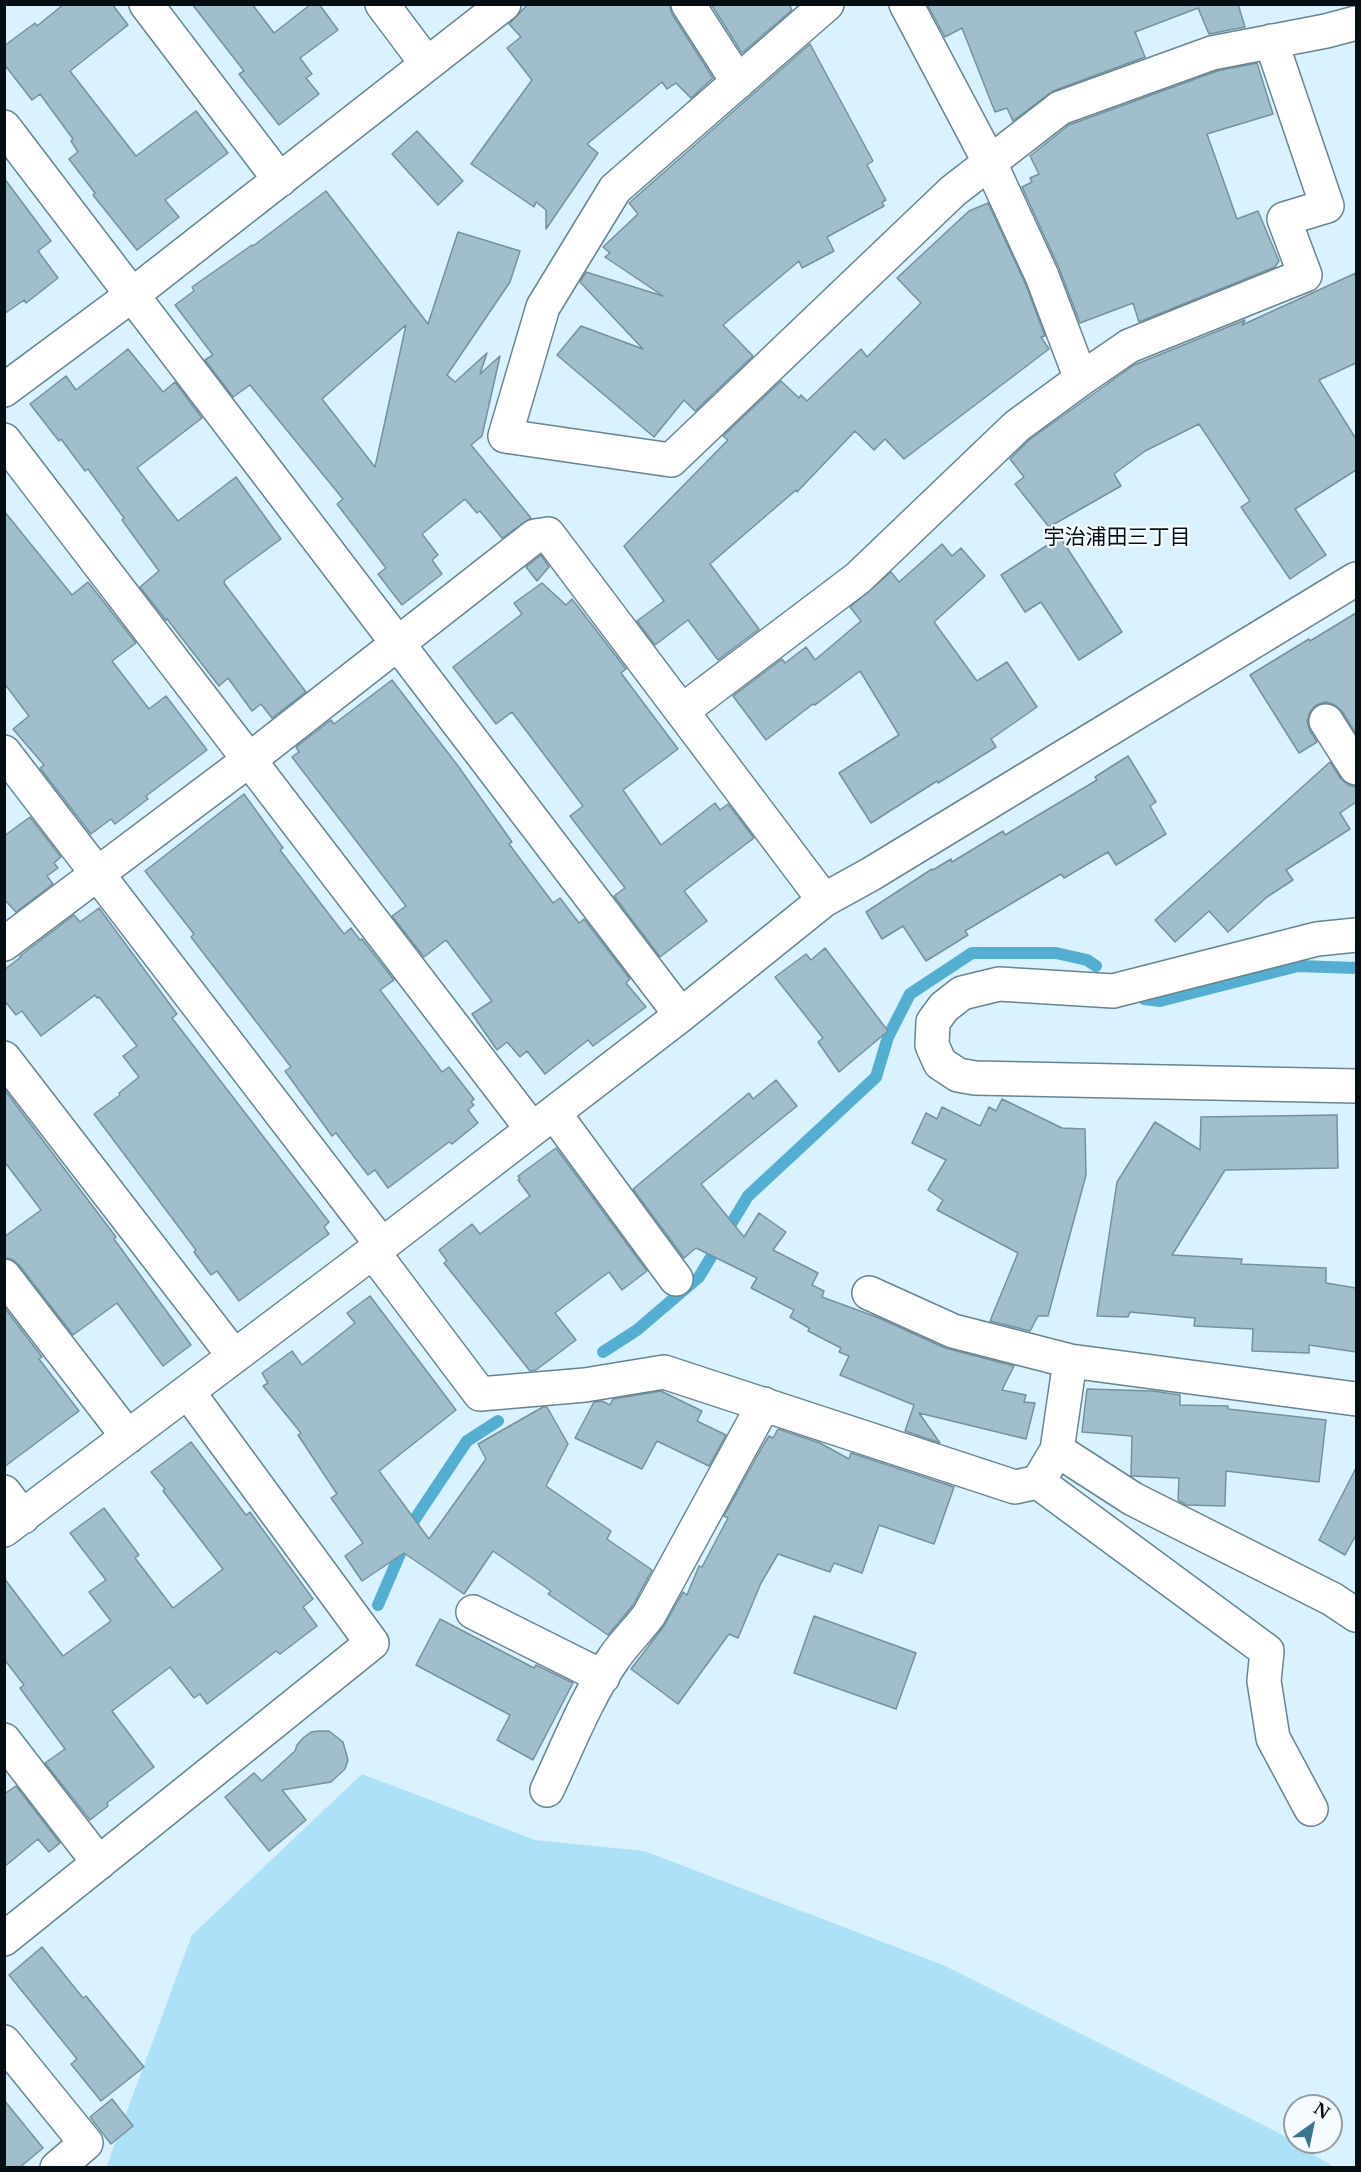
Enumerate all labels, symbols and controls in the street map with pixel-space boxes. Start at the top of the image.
district label: 宇治浦田三丁目 [1044,525,1190,551]
north arrow [1283,2094,1343,2154]
text: N [1310,2098,1333,2123]

